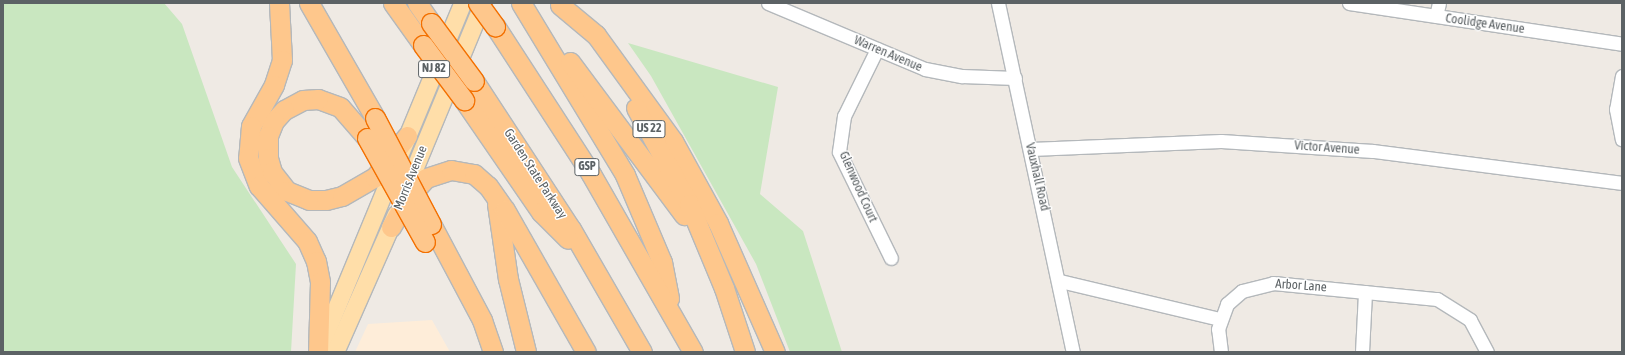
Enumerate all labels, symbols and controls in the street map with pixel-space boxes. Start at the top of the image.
street label: Coolidge Avenue [1444,11,1526,37]
street label: Warren Avenue [851,33,925,75]
road number: NJ 82 [418,59,450,79]
road number: US 22 [632,119,666,139]
street label: Garden State Parkway [500,126,570,222]
street label: Victor Avenue [1294,138,1360,158]
street label: Vauxhall Road [1022,141,1052,213]
street label: Morris Avenue [391,144,431,212]
street label: Glenwood Court [835,149,881,225]
road number: GSP [574,157,600,177]
street label: Arbor Lane [1275,276,1327,296]

